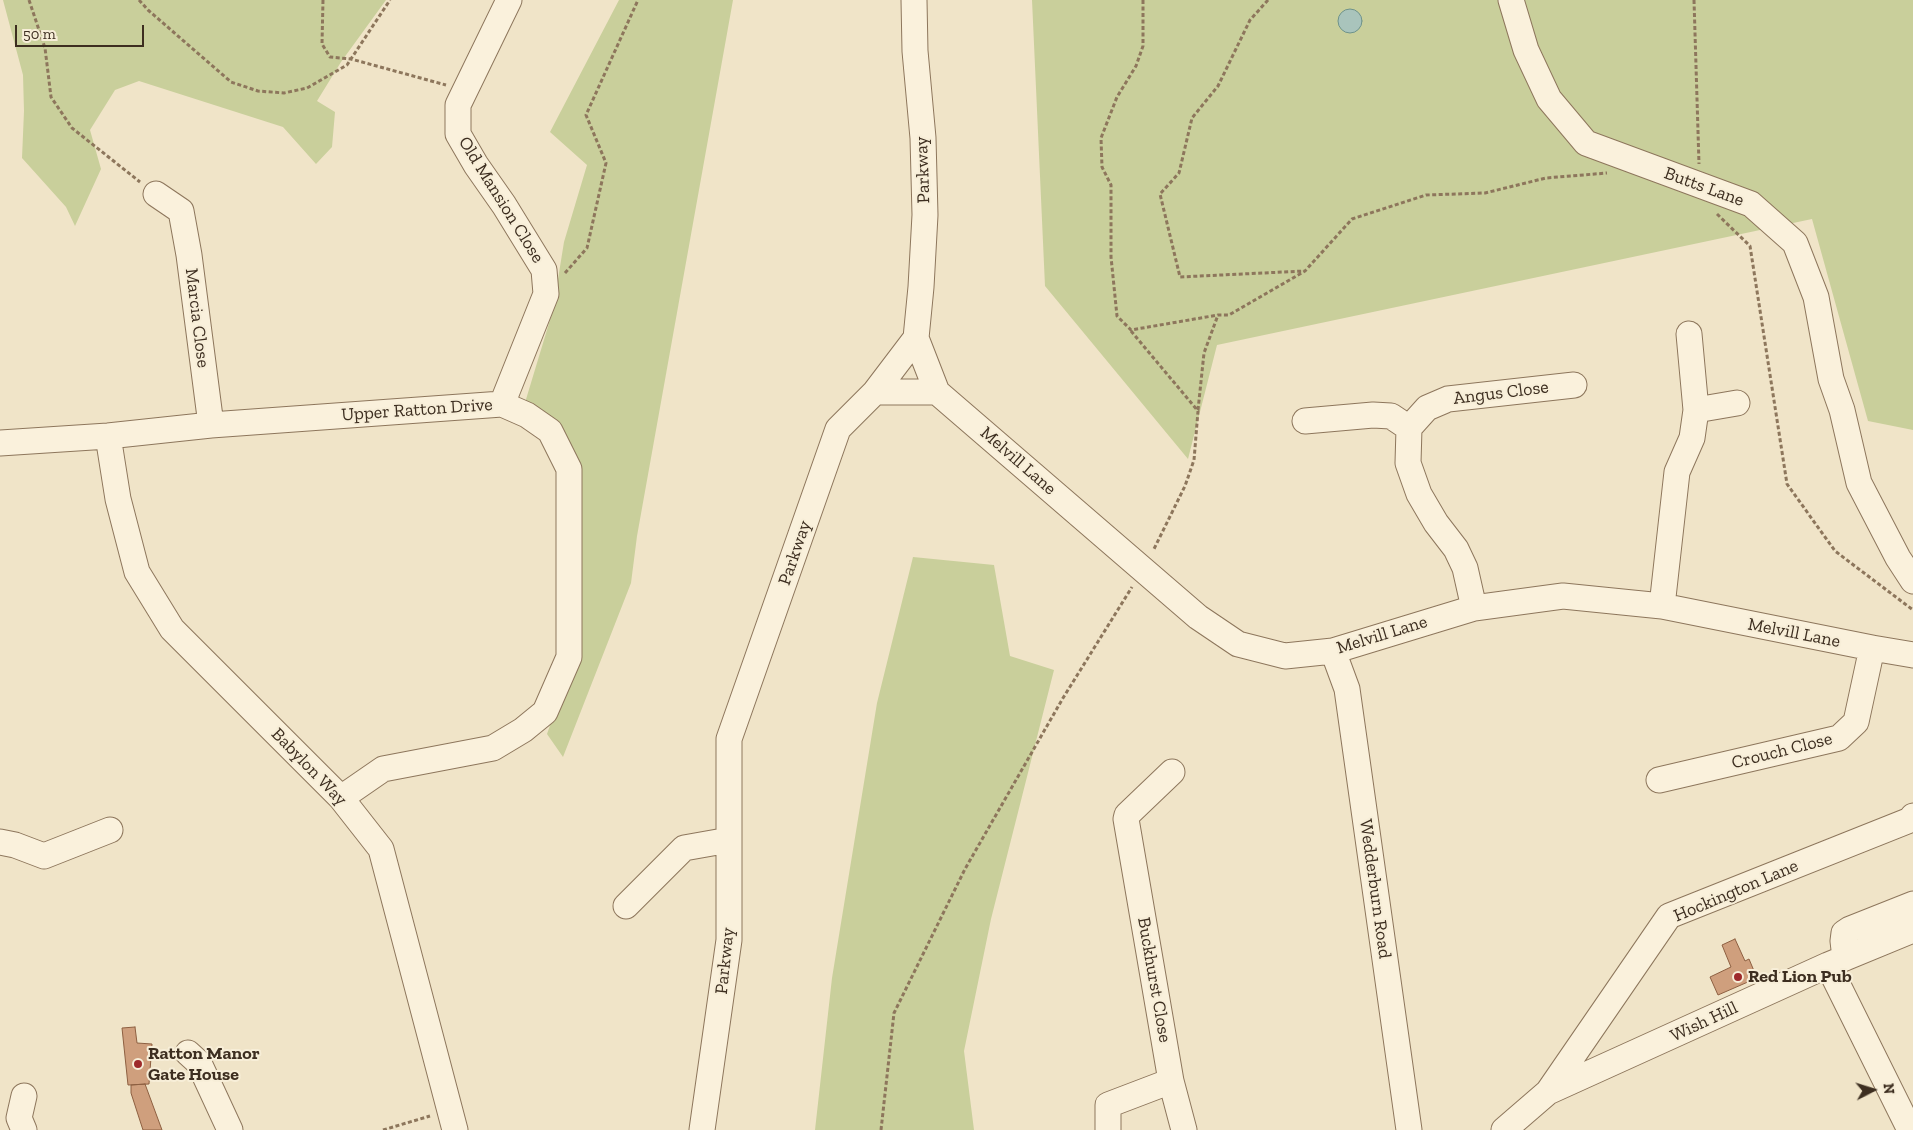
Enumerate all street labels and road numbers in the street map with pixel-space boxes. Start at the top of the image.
street label: Old Mansion Close [453,133,549,267]
street label: Parkway [911,136,935,204]
street label: Butts Lane [1661,163,1747,211]
street label: Marcia Close [180,267,214,369]
street label: Angus Close [1452,376,1550,410]
street label: Upper Ratton Drive [341,394,493,426]
street label: Melvill Lane [976,422,1060,500]
street label: Parkway [774,518,816,588]
street label: Melvill Lane [1334,611,1430,659]
street label: Melvill Lane [1746,613,1842,653]
street label: Babylon Way [267,724,351,810]
street label: Crouch Close [1729,728,1835,774]
street label: Wedderburn Road [1355,818,1395,960]
street label: Hockington Lane [1671,855,1801,927]
street label: Buckhurst Close [1132,916,1176,1044]
street label: Parkway [711,927,739,995]
street label: Wish Hill [1667,997,1741,1047]

